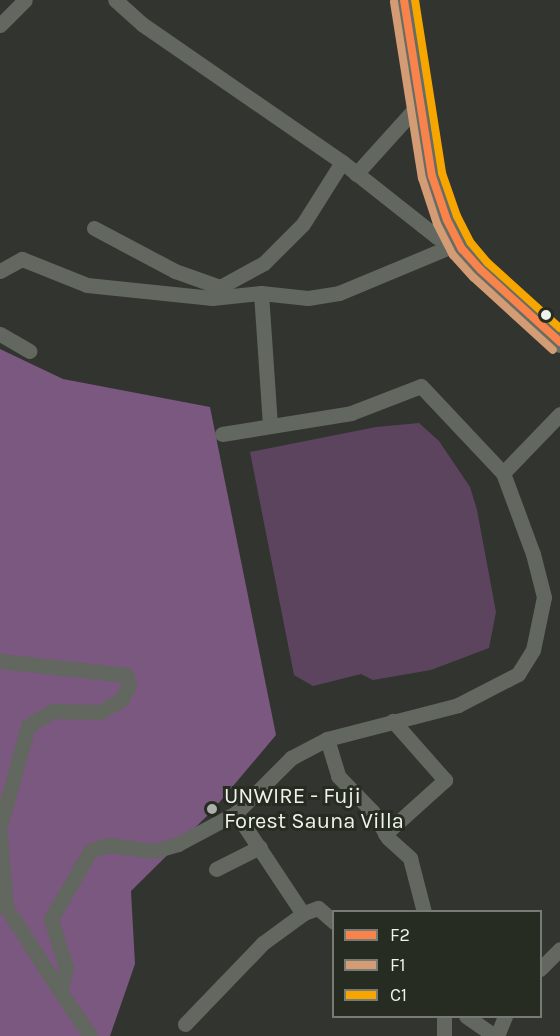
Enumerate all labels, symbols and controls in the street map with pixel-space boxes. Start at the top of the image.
unlabelled marker [540,309,552,321]
place label: UNWIRE - Fuji Forest Sauna Villa [224,783,404,834]
marker: UNWIRE - Fuji Forest Sauna Villa [205,802,219,816]
legend [332,910,542,1018]
text: F2 [390,924,410,946]
text: F1 [390,954,405,976]
text: C1 [390,984,407,1006]

